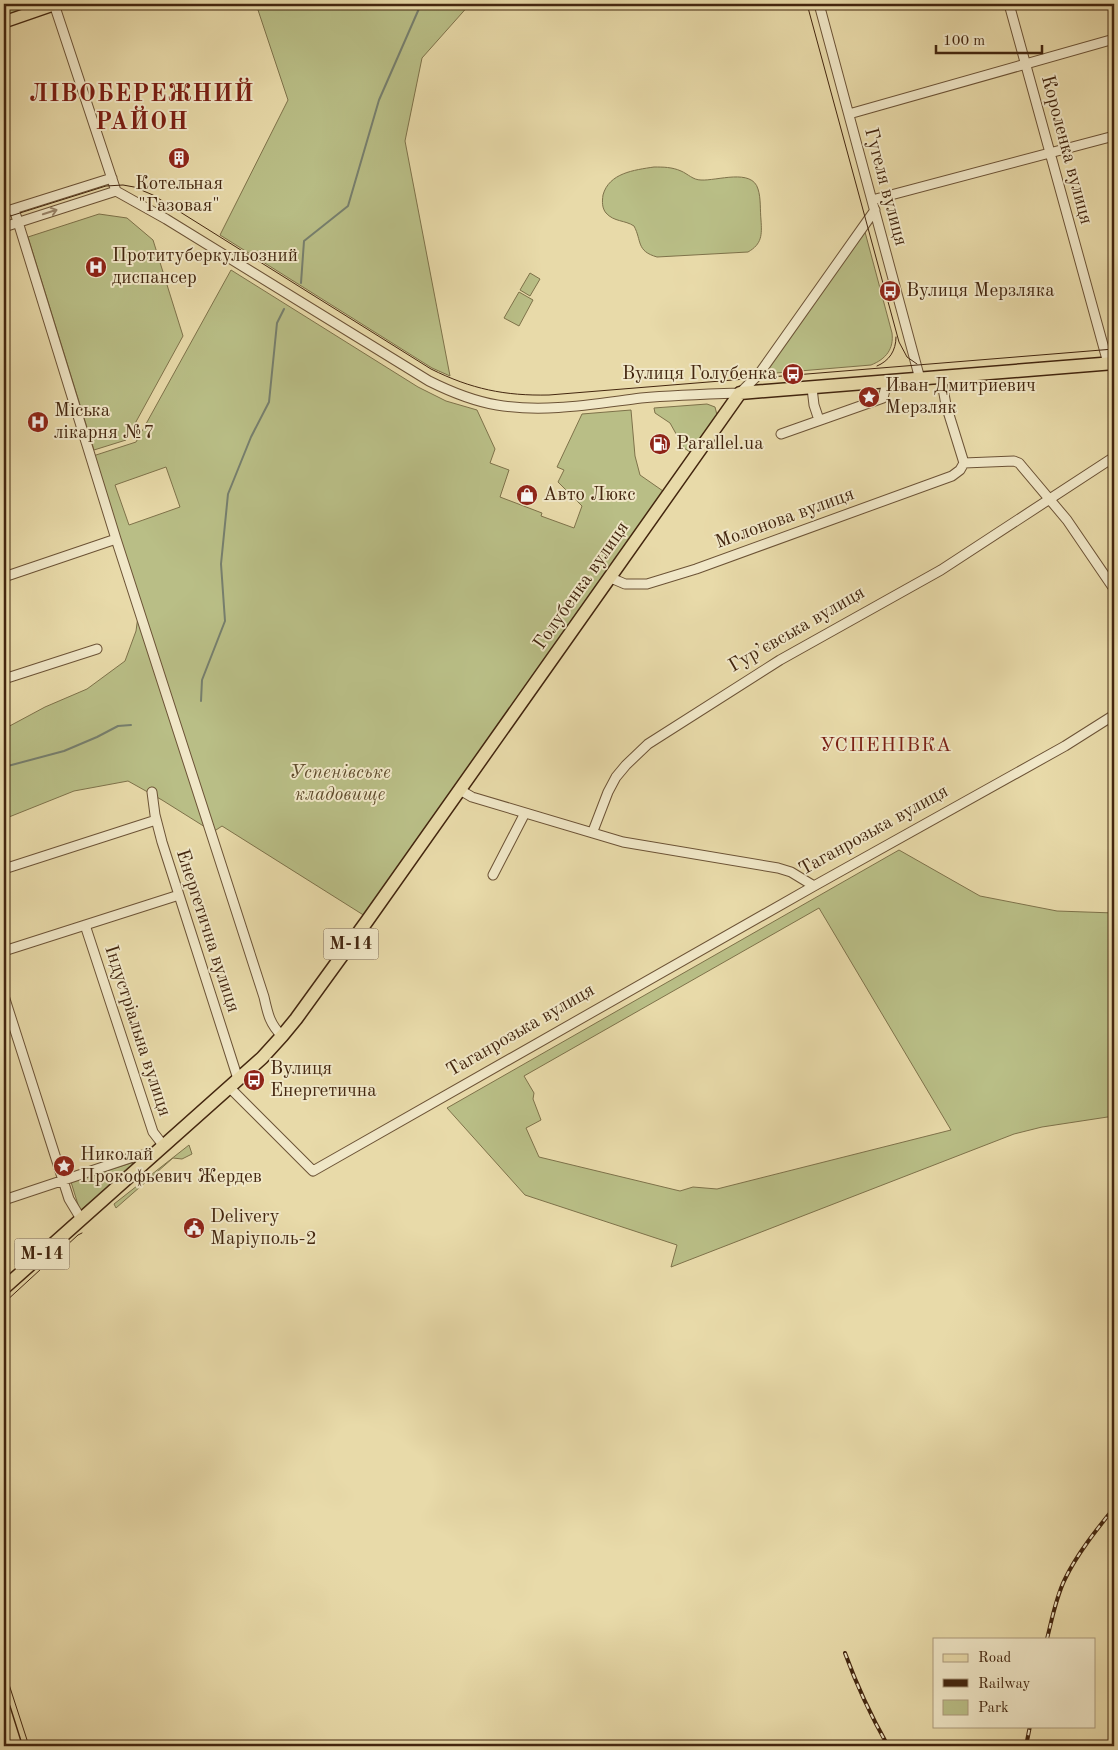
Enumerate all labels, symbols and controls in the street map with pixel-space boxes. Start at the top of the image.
scale bar [936,22,1042,54]
text: 100 m [943,34,985,49]
street label: Короленка вулиця [1037,73,1095,227]
district label: ЛІВОБЕРЕЖНИЙ РАЙОН [29,77,255,135]
street label: Гугеля вулиця [860,126,910,248]
building icon: Котельная "Газовая" [167,146,191,170]
place label: Котельная "Газовая" [135,175,223,216]
one-way arrow [42,207,58,216]
place label: Протитуберкульозний диспансер [112,247,298,288]
hospital icon: Протитуберкульозний диспансер [84,255,108,279]
bus stop icon: Вулиця Мерзляка [878,279,902,303]
place label: Вулиця Мерзляка [906,282,1055,301]
bus stop icon: Вулиця Голубенка [781,362,805,386]
place label: Вулиця Голубенка [622,365,778,384]
place label: Иван Дмитриевич Мерзляк [885,377,1036,418]
place icon: Иван Дмитриевич Мерзляк [857,385,881,409]
place label: Міська лікарня №7 [54,402,154,443]
hospital icon: Міська лікарня №7 [26,410,50,434]
fuel station icon: Parallel.ua [648,432,672,456]
place label: Parallel.ua [676,435,764,454]
shop icon: Авто Люкс [515,483,539,507]
street label: Молонова вулиця [713,485,857,553]
place label: Авто Люкс [543,486,636,505]
street label: Голубенка вулиця [531,519,633,653]
street label: Гур’євська вулиця [726,583,868,677]
district label: УСПЕНІВКА [820,736,952,756]
park label: Успенівське кладовище [289,764,391,805]
street label: Таганрозька вулиця [796,782,952,880]
street label: Енергетична вулиця [172,847,242,1015]
road number: М-14 [324,929,378,960]
street label: Індустріальна вулиця [100,943,174,1119]
street label: Таганрозька вулиця [444,981,598,1081]
place label: Вулиця Енергетична [270,1060,377,1101]
bus stop icon: Вулиця Енергетична [242,1068,266,1092]
place label: Николай Прокофьевич Жердев [80,1146,262,1187]
place icon: Николай Прокофьевич Жердев [52,1154,76,1178]
place label: Delivery Марiуполь-2 [210,1208,317,1249]
public building icon: Delivery Марiуполь-2 [182,1216,206,1240]
road number: М-14 [15,1238,70,1270]
legend [933,1638,1096,1728]
text: Road [978,1651,1012,1666]
text: Railway [978,1677,1031,1692]
text: Park [978,1701,1009,1716]

